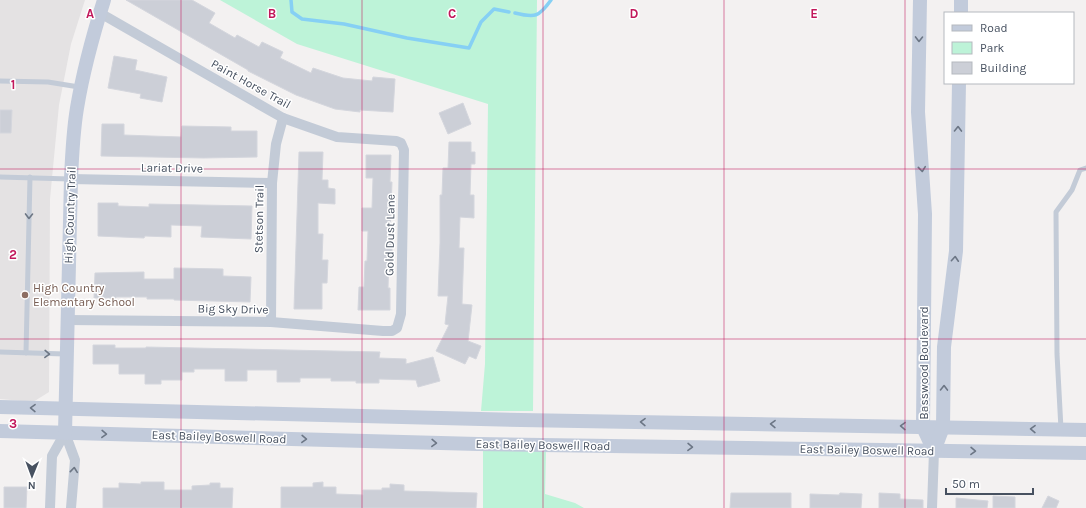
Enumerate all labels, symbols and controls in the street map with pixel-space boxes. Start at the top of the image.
text: A [86,6,94,21]
text: B [268,6,276,21]
text: C [448,6,456,21]
text: D [630,6,639,21]
text: E [810,6,818,21]
legend [944,12,1074,84]
text: Road [980,21,1008,35]
one-way arrow [915,36,923,42]
text: Park [980,41,1005,55]
street label: Paint Horse Trail [209,56,293,112]
text: Building [980,61,1027,75]
text: 1 [11,77,15,92]
one-way arrow [954,126,962,132]
street label: Lariat Drive [141,160,203,176]
street label: High Country Trail [61,166,79,264]
one-way arrow [918,166,927,172]
street label: Stetson Trail [251,185,267,253]
street label: Gold Dust Lane [382,194,398,276]
one-way arrow [25,213,33,219]
text: 2 [9,247,17,262]
one-way arrow [950,256,959,262]
place label: High Country Elementary School [33,281,135,309]
marker: High Country Elementary School [20,290,30,300]
street label: Big Sky Drive [197,301,269,317]
street label: Basswood Boulevard [917,306,931,420]
one-way arrow [44,349,50,358]
one-way arrow [940,385,948,391]
one-way arrow [30,404,36,412]
text: 3 [9,416,17,431]
one-way arrow [640,418,646,426]
one-way arrow [770,420,776,428]
one-way arrow [900,422,906,430]
one-way arrow [1030,425,1036,433]
street label: East Bailey Boswell Road [151,428,287,446]
one-way arrow [101,430,107,438]
one-way arrow [301,435,307,444]
street label: East Bailey Boswell Road [475,437,611,453]
one-way arrow [431,439,437,447]
street label: East Bailey Boswell Road [799,442,935,458]
one-way arrow [687,443,693,451]
one-way arrow [970,447,976,456]
north arrow [12,456,52,496]
one-way arrow [70,466,79,473]
scale bar [946,470,1033,496]
text: 50 m [952,477,980,491]
text: N [28,479,36,492]

